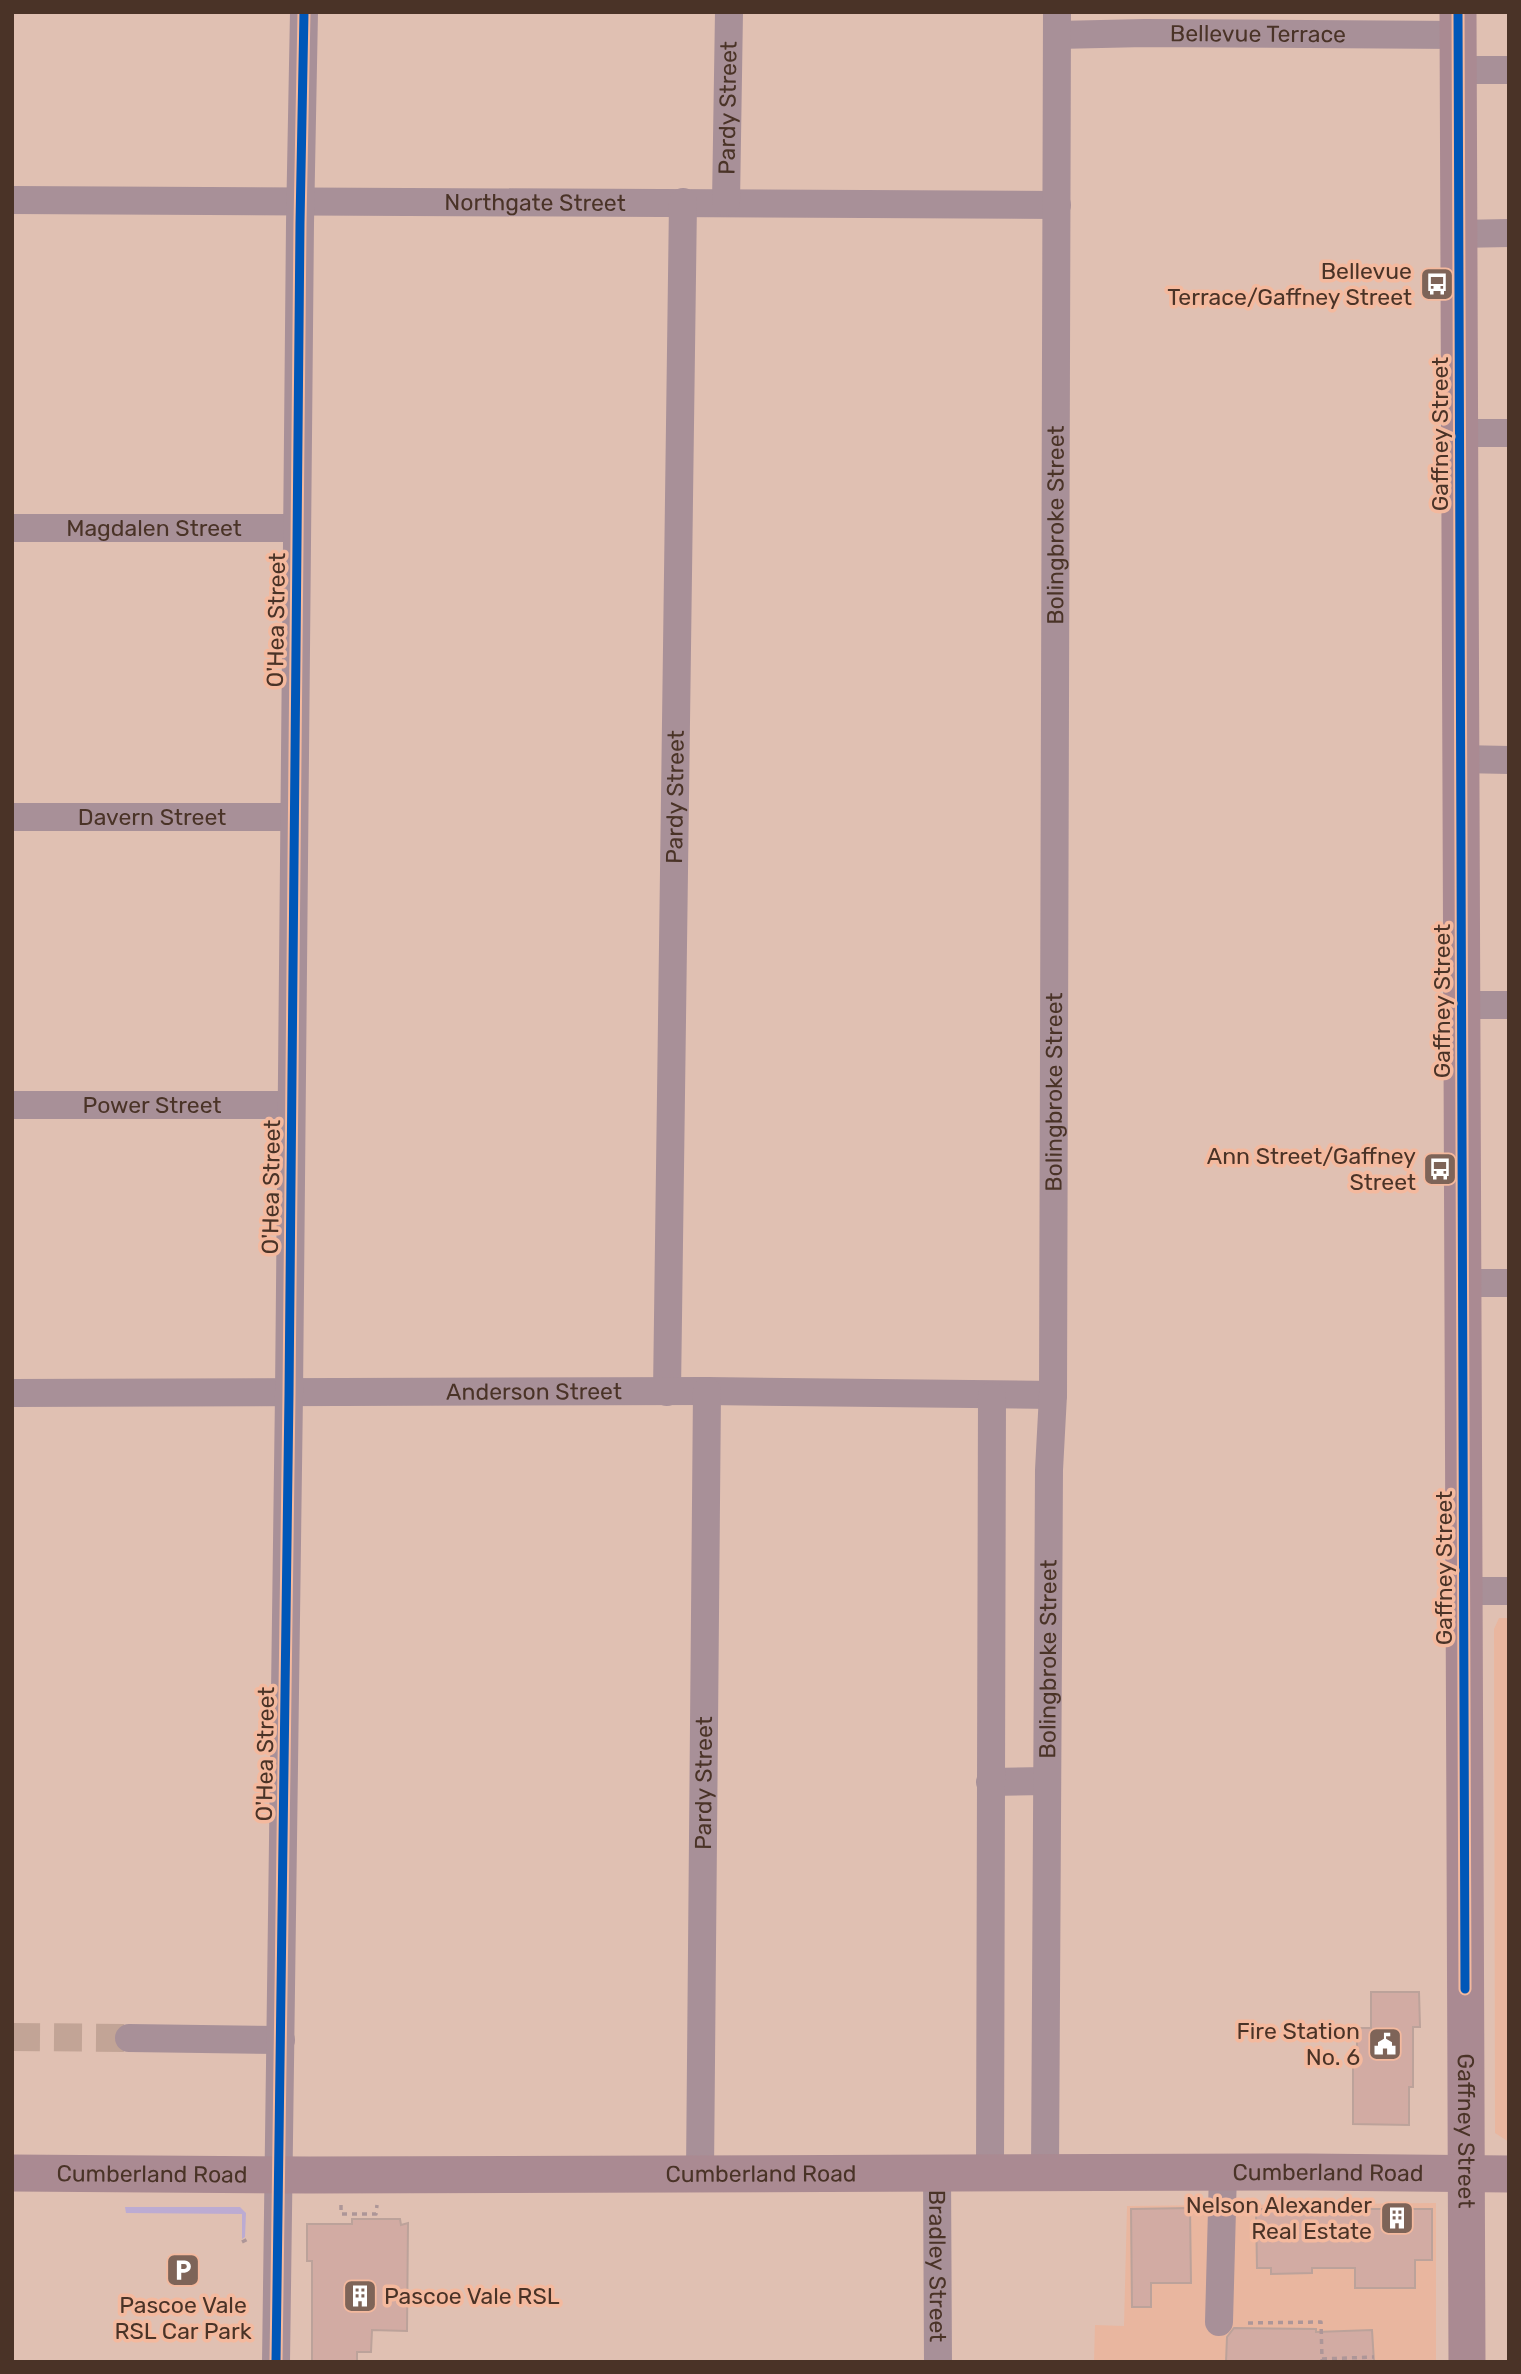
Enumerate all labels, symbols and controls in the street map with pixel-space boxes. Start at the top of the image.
street label: Bellevue Terrace [1170,19,1346,48]
street label: Pardy Street [712,41,743,175]
street label: Northgate Street [444,188,626,217]
place label: Bellevue Terrace/Gaffney Street [1167,257,1412,311]
bus stop icon: Bellevue Terrace/Gaffney Street [1418,265,1456,303]
street label: Gaffney Street [1426,357,1454,511]
street label: Bolingbroke Street [1041,425,1070,625]
street label: Magdalen Street [66,514,242,542]
street label: O'Hea Street [261,552,291,688]
street label: Pardy Street [660,730,690,864]
street label: Davern Street [78,803,226,831]
street label: Gaffney Street [1428,924,1456,1078]
street label: Bolingbroke Street [1040,992,1068,1192]
street label: Power Street [83,1091,221,1119]
street label: O'Hea Street [256,1119,286,1255]
place label: Ann Street/Gaffney Street [1207,1142,1416,1196]
bus stop icon: Ann Street/Gaffney Street [1421,1150,1459,1188]
street label: Anderson Street [446,1377,622,1406]
street label: Gaffney Street [1430,1491,1458,1645]
street label: Bolingbroke Street [1033,1559,1062,1759]
street label: O'Hea Street [250,1686,280,1822]
street label: Pardy Street [689,1716,718,1850]
place label: Fire Station No. 6 [1236,2017,1360,2071]
public building icon: Fire Station No. 6 [1366,2025,1404,2063]
street label: Gaffney Street [1452,2054,1480,2208]
street label: Cumberland Road [1232,2158,1424,2187]
street label: Cumberland Road [56,2159,248,2189]
street label: Cumberland Road [665,2159,857,2188]
street label: Bradley Street [923,2190,952,2342]
place label: Nelson Alexander Real Estate [1186,2191,1372,2245]
building icon: Nelson Alexander Real Estate [1378,2199,1416,2237]
parking icon: Pascoe Vale RSL Car Park [164,2251,202,2289]
building icon: Pascoe Vale RSL [341,2277,379,2315]
place label: Pascoe Vale RSL [384,2282,560,2310]
place label: Pascoe Vale RSL Car Park [114,2291,252,2345]

